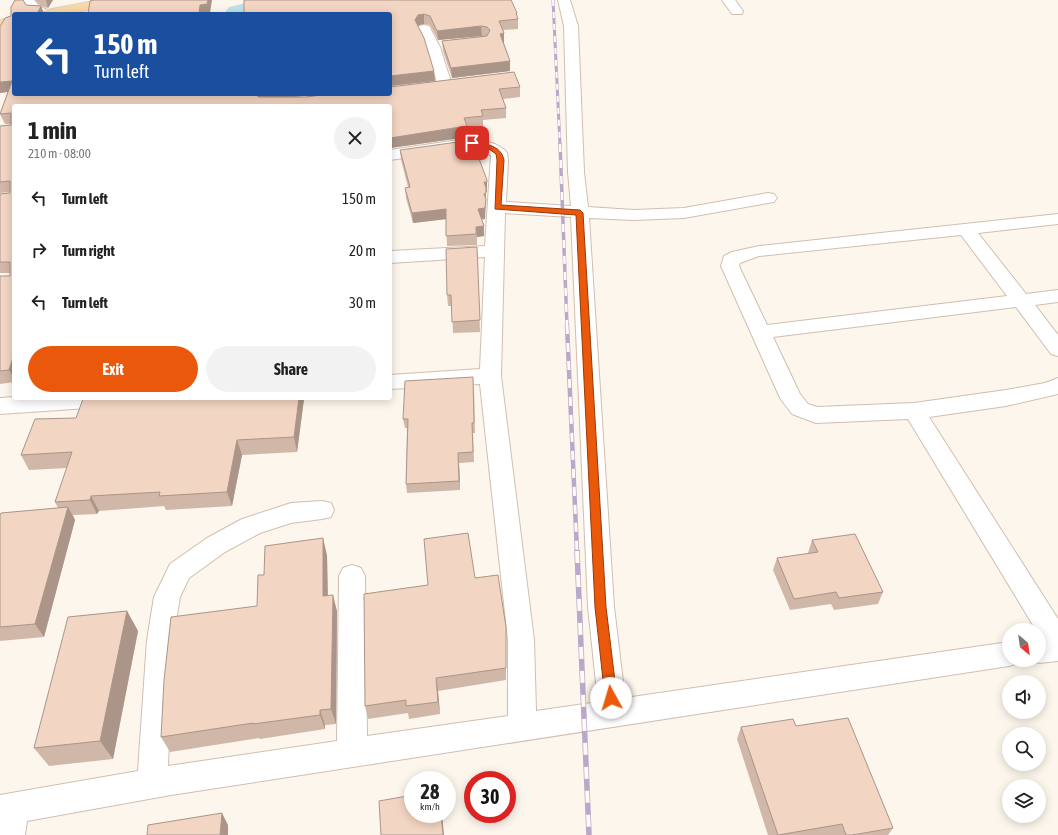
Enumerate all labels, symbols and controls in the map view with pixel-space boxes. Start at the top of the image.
icon: left [28,28,80,80]
text: 150 m [94,28,157,60]
text: Turn left [94,61,149,82]
text: 1 min [28,117,77,144]
button: close [334,117,376,159]
pin [455,126,489,160]
icon: arrive [461,132,483,154]
text: 210 m · 08:00 [28,146,91,161]
icon: left [28,187,50,209]
text: Turn left [62,190,108,207]
text: 150 m [342,190,376,207]
icon: right [28,239,50,261]
text: Turn right [62,242,115,259]
text: 20 m [349,242,376,259]
icon: left [28,291,50,313]
text: Turn left [62,294,108,311]
text: 30 m [349,294,376,311]
button: Exit [28,346,198,392]
button: Share [206,346,376,392]
north arrow [1002,623,1046,667]
map controls [1002,623,1046,823]
button: sound [1002,675,1046,719]
position arrow [590,677,632,719]
button: search [1002,727,1046,771]
speed limit sign: 30 [464,771,516,823]
button: layers [1002,779,1046,823]
text: 28 [421,780,439,803]
text: km/h [420,801,440,812]

